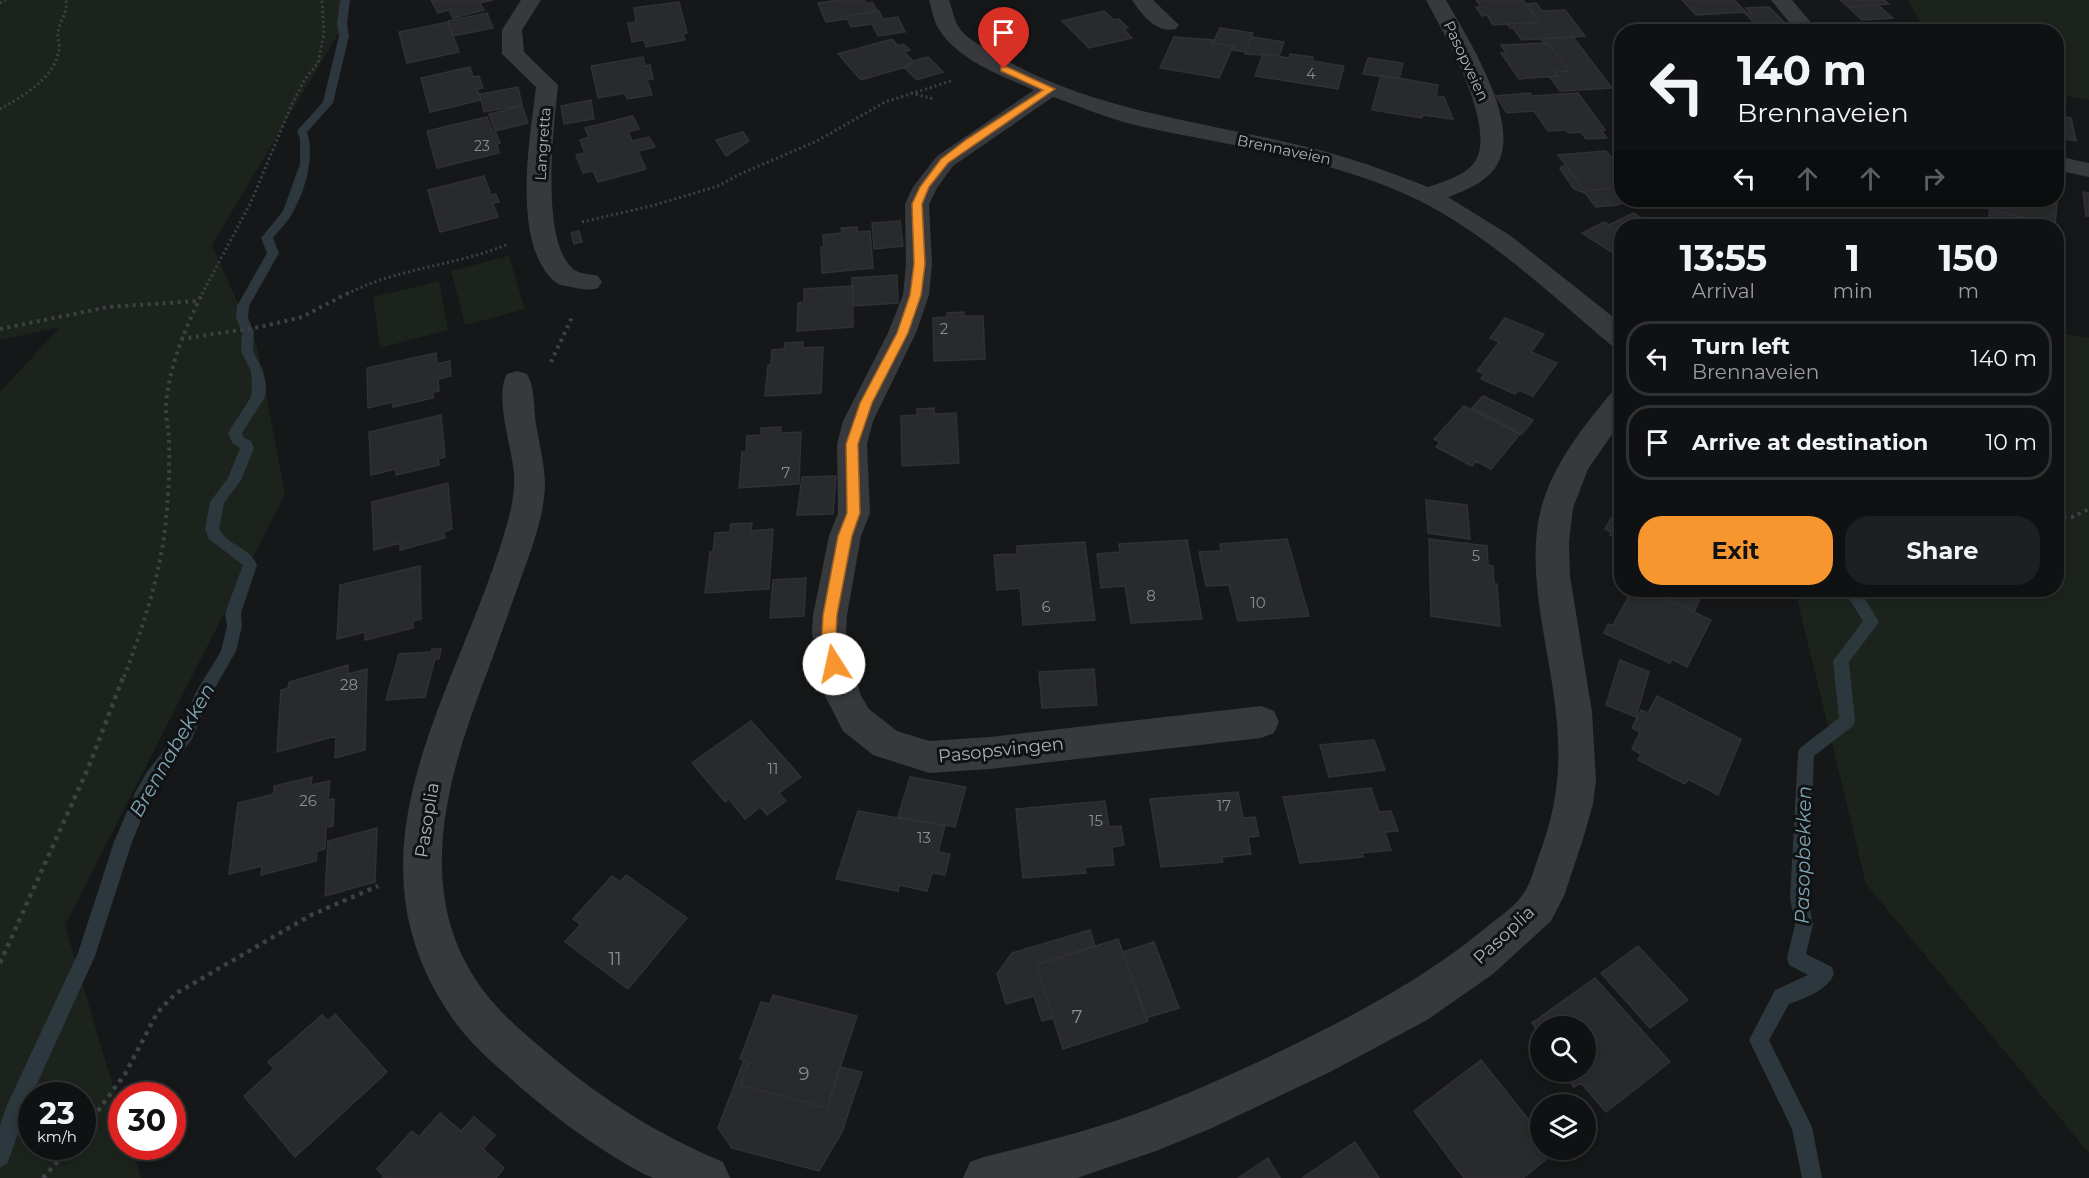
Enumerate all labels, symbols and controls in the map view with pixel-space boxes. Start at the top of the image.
pin [978,7,1029,69]
icon: arrive [987,16,1020,49]
street label: Pasopveien [1440,18,1493,104]
text: 140 m [1737,44,1867,96]
icon: left [1638,48,1716,126]
house number: 4 [1306,65,1316,83]
text: Brennaveien [1737,96,1909,129]
street label: Langretta [530,107,555,181]
street label: Brennaveien [1235,130,1333,169]
house number: 23 [474,137,490,155]
icon: left [1728,162,1761,195]
icon: ahead [1791,162,1824,195]
icon: ahead [1854,162,1887,195]
icon: right [1917,162,1950,195]
text: 13:55 [1680,236,1767,280]
text: 1 [1846,236,1860,280]
text: 150 [1938,236,1998,280]
text: Arrival [1692,279,1755,303]
text: min [1833,279,1873,303]
text: m [1958,279,1979,303]
house number: 2 [940,319,948,338]
text: Turn left [1692,333,1790,360]
icon: left [1641,342,1674,375]
text: 140 m [1971,345,2037,372]
text: Brennaveien [1692,360,1819,384]
icon: arrive [1641,426,1674,459]
text: Arrive at destination [1692,429,1928,456]
text: 10 m [1985,429,2037,456]
house number: 7 [782,463,791,482]
button: Exit [1638,516,1833,585]
button: Share [1845,516,2040,585]
house number: 5 [1472,546,1480,565]
house number: 8 [1146,586,1156,605]
house number: 10 [1250,593,1266,612]
house number: 6 [1041,597,1051,616]
position arrow [802,632,866,696]
house number: 28 [340,675,358,694]
water label: Brennabekken [124,679,220,821]
street label: Pasopsvingen [937,732,1065,768]
house number: 11 [768,759,778,778]
street label: Pasoplia [410,781,444,859]
water label: Pasopbekken [1790,786,1816,924]
house number: 26 [299,791,317,810]
house number: 17 [1217,796,1231,815]
house number: 15 [1089,811,1103,830]
house number: 13 [917,828,931,847]
street label: Pasoplia [1469,901,1539,969]
house number: 11 [609,948,622,970]
house number: 7 [1072,1006,1082,1028]
map controls [1530,1016,1596,1160]
button: search [1530,1016,1596,1082]
house number: 9 [799,1063,810,1085]
speed limit sign: 30 [108,1082,186,1160]
button: layers [1530,1094,1596,1160]
text: 23 [39,1095,75,1132]
text: km/h [37,1127,77,1146]

